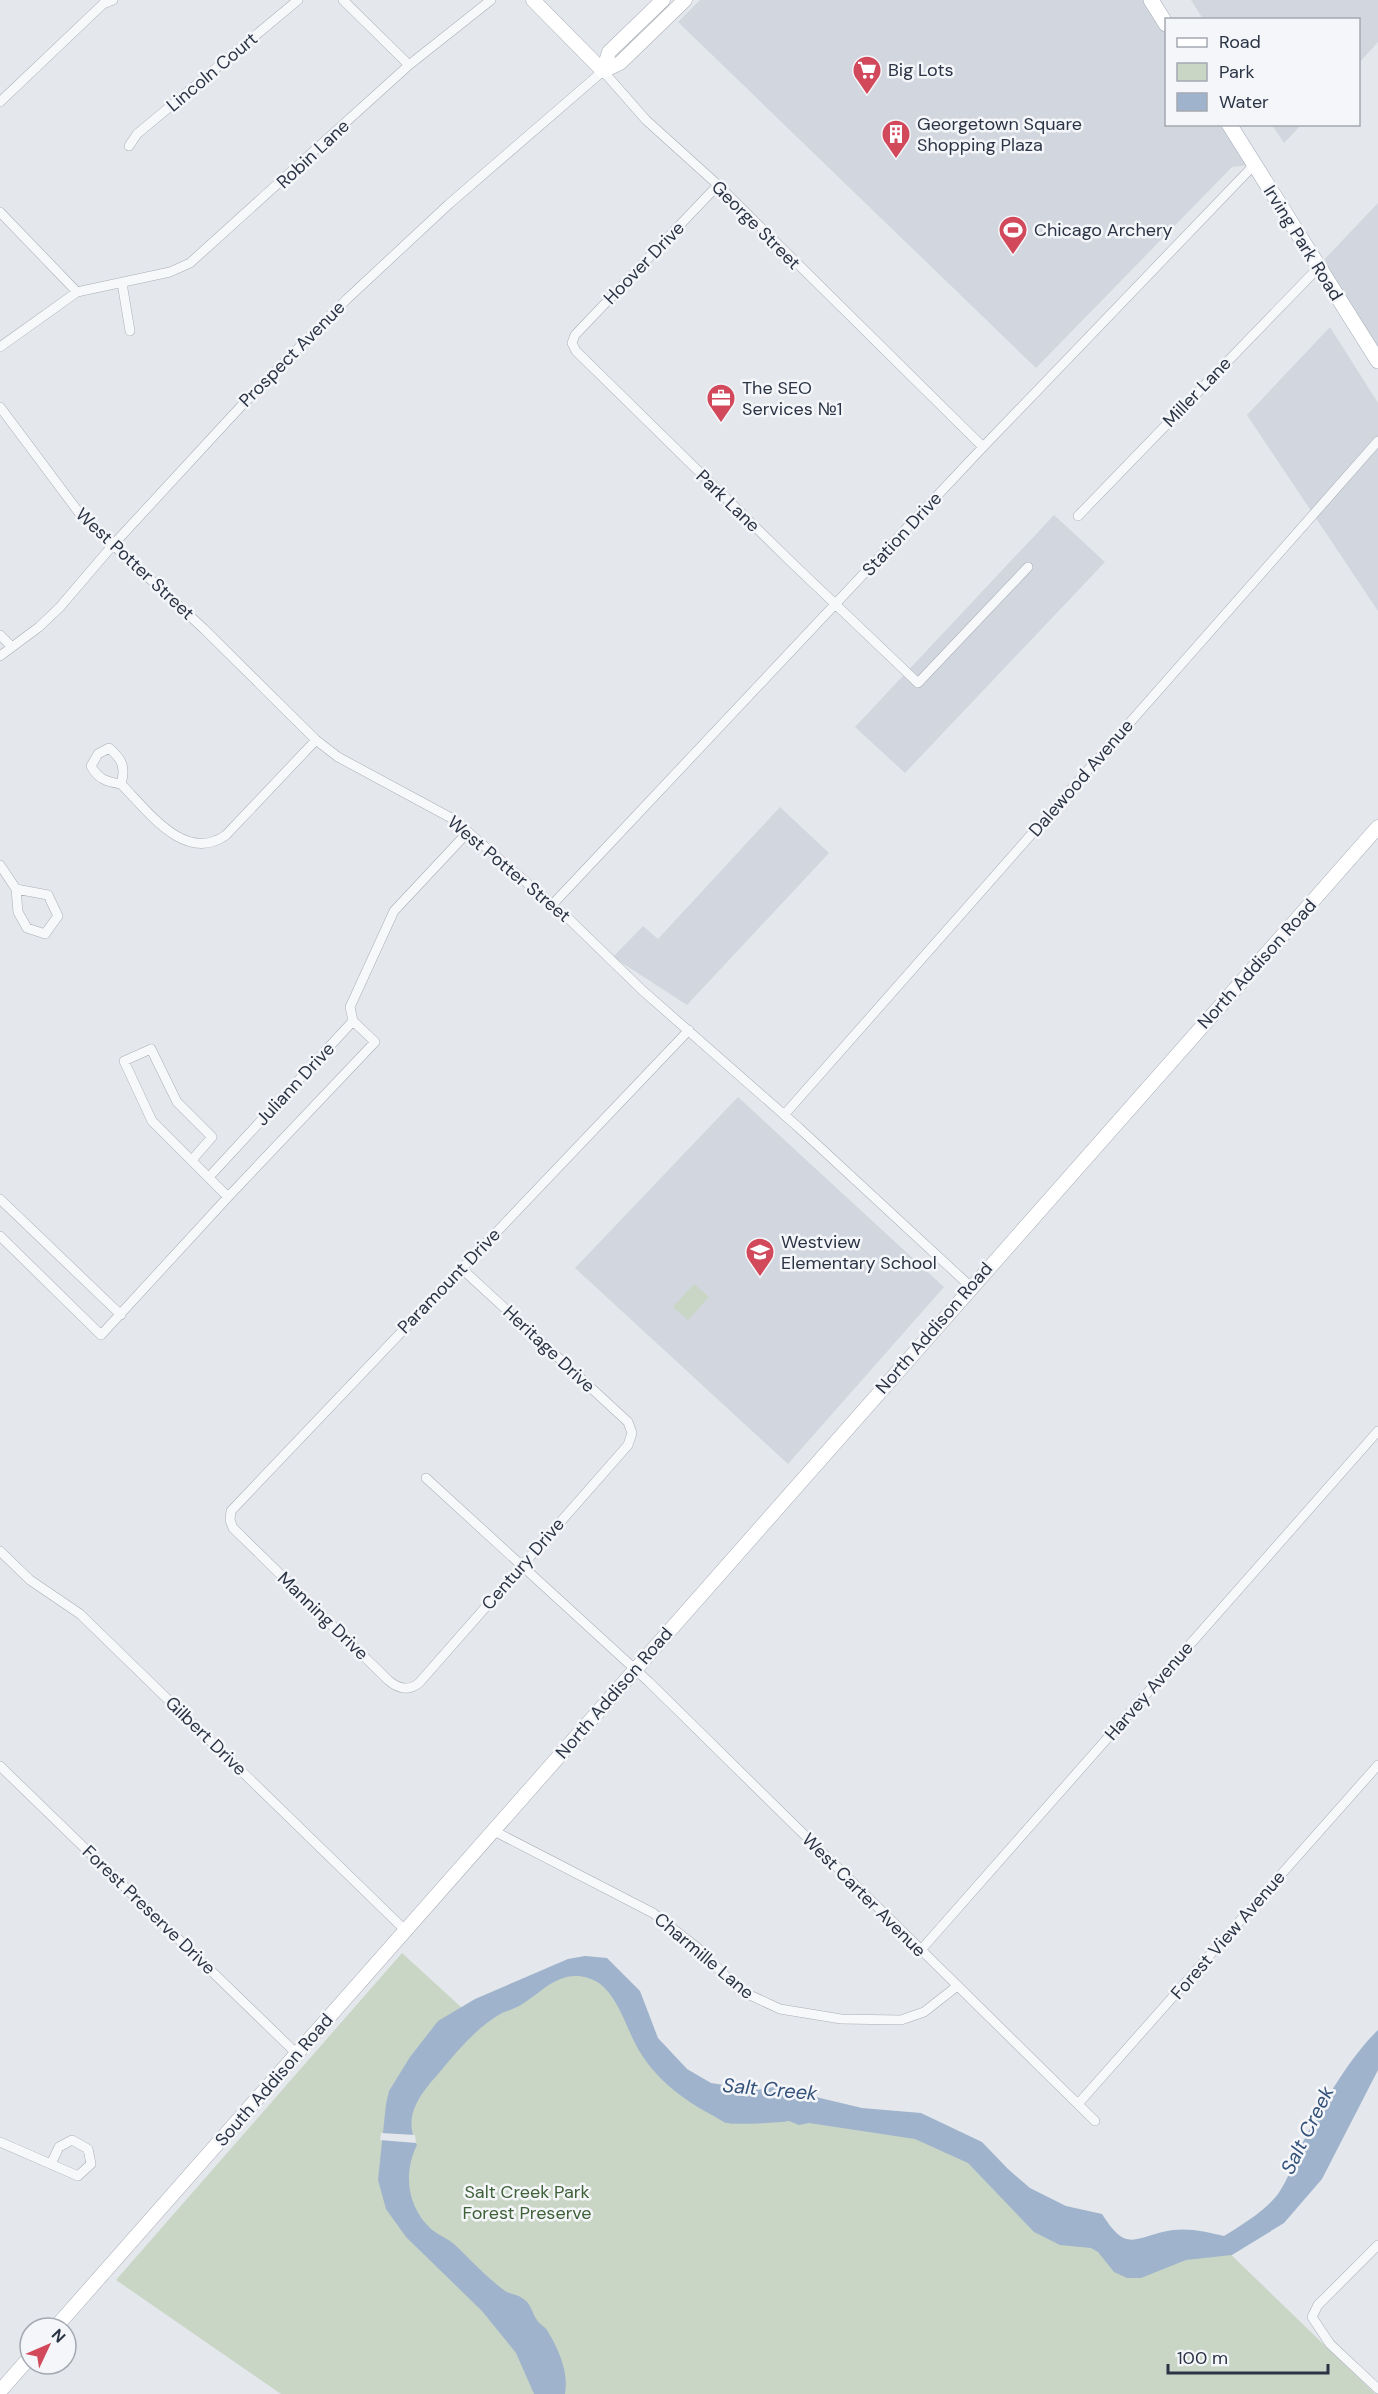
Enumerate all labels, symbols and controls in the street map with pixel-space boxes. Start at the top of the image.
legend [1165,18,1360,126]
street label: Lincoln Court [161,27,263,117]
text: Road [1219,30,1261,54]
supermarket icon: Big Lots [851,54,883,96]
place label: Big Lots [888,58,954,82]
text: Park [1219,60,1255,84]
text: Water [1219,90,1269,114]
place label: Georgetown Square Shopping Plaza [917,112,1082,157]
street label: Robin Lane [271,114,355,194]
building icon: Georgetown Square Shopping Plaza [880,118,912,160]
street label: George Street [706,175,806,275]
street label: Irving Park Road [1258,181,1348,305]
sports icon: Chicago Archery [997,214,1029,256]
street label: Hoover Drive [598,216,690,310]
place label: Chicago Archery [1034,218,1173,242]
street label: Prospect Avenue [234,296,350,412]
street label: Miller Lane [1157,352,1237,432]
place label: The SEO Services №1 [742,376,842,421]
office icon: The SEO Services №1 [705,382,737,424]
street label: Park Lane [691,465,765,537]
street label: Station Drive [857,487,947,581]
street label: West Potter Street [71,503,199,625]
street label: Dalewood Avenue [1023,714,1139,842]
street label: West Potter Street [442,810,576,928]
street label: North Addison Road [1192,894,1322,1034]
street label: Juliann Drive [250,1037,340,1131]
street label: Paramount Drive [392,1223,506,1339]
place label: Westview Elementary School [781,1230,937,1275]
school or university icon: Westview Elementary School [744,1236,776,1278]
street label: North Addison Road [870,1257,998,1399]
street label: Heritage Drive [498,1300,600,1398]
street label: Century Drive [476,1513,570,1615]
street label: Manning Drive [272,1566,374,1666]
street label: North Addison Road [550,1622,678,1764]
street label: Harvey Avenue [1099,1636,1199,1746]
street label: Gilbert Drive [160,1691,252,1781]
street label: West Carter Avenue [797,1828,931,1962]
street label: Forest Preserve Drive [77,1840,221,1980]
street label: Forest View Avenue [1166,1866,1290,2004]
street label: Charmille Lane [649,1907,759,2005]
street label: South Addison Road [210,2008,338,2152]
water label: Salt Creek [721,2072,819,2106]
water label: Salt Creek [1274,2081,1340,2178]
park label: Salt Creek Park Forest Preserve [462,2180,592,2225]
north arrow [18,2316,78,2376]
text: N [47,2324,70,2347]
scale bar [1168,2337,1328,2375]
text: 100 m [1177,2346,1228,2370]

